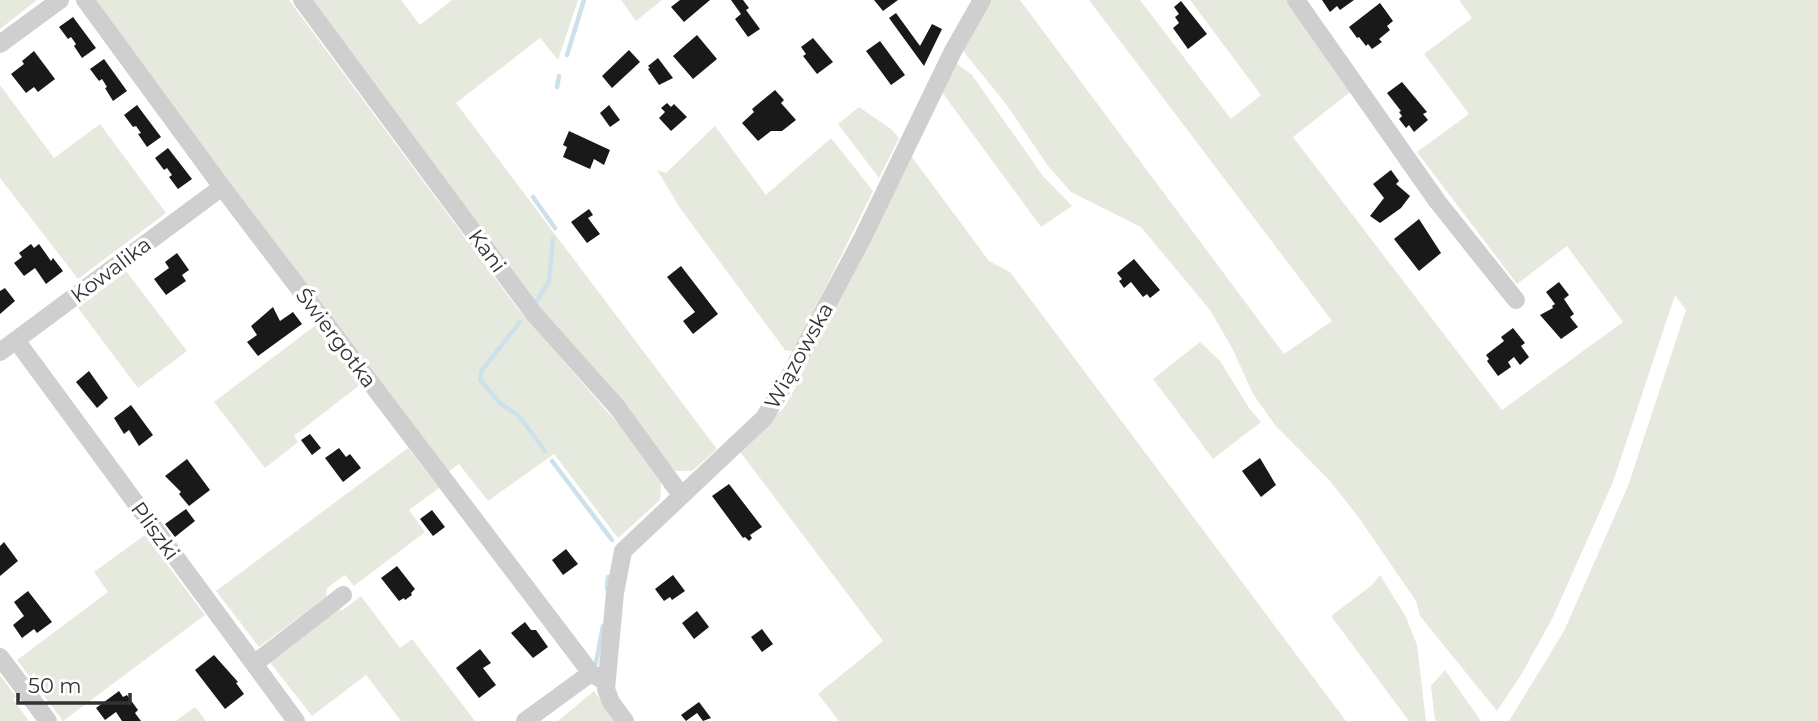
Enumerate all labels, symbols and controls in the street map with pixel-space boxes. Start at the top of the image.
street label: Kani [464,224,511,277]
street label: Kowalika [66,231,156,308]
street label: Świergotka [291,283,382,393]
street label: Wiązowska [759,298,838,413]
street label: Pliszki [126,497,185,565]
scale bar [18,662,130,706]
text: 50 m [28,673,82,698]

